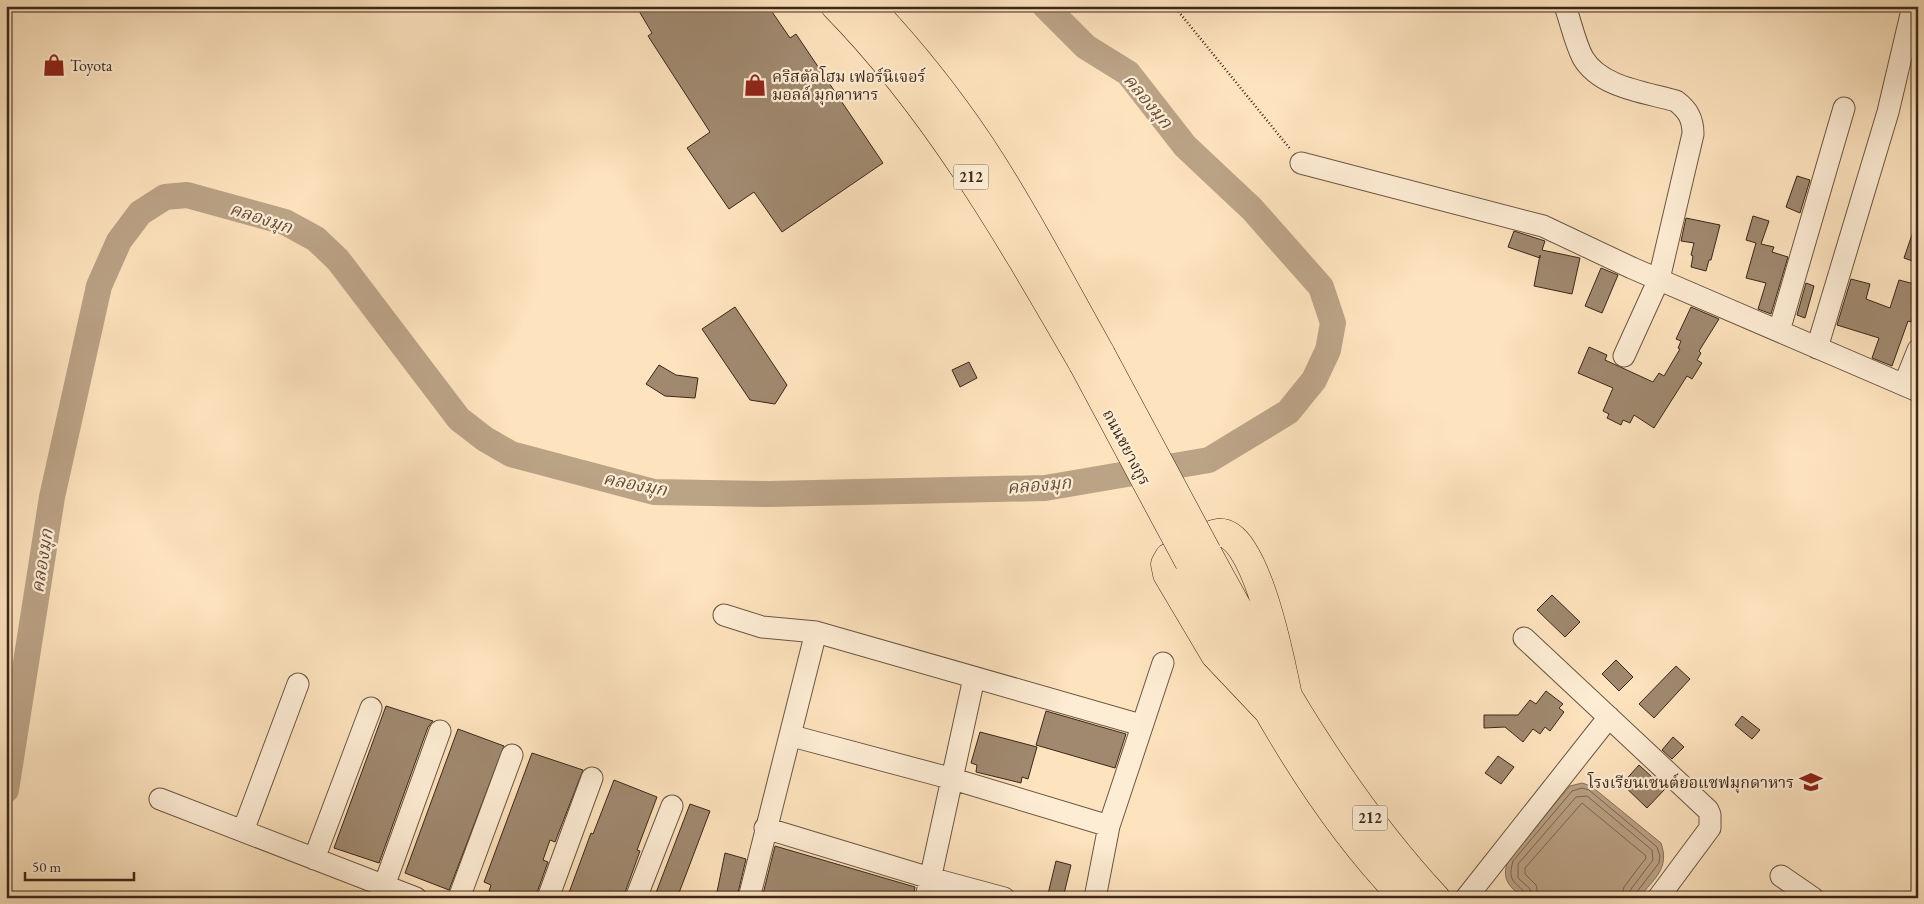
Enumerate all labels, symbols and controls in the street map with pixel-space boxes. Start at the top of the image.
shop icon: Toyota [41,52,67,78]
place label: Toyota [70,55,113,76]
place label: คริสตัลโฮม เฟอร์นิเจอร์ มอลล์ มุกดาหาร [772,66,926,106]
water label: คลองมุก [1118,69,1179,134]
shop icon: คริสตัลโฮม เฟอร์นิเจอร์ มอลล์ มุกดาหาร [742,72,768,98]
road number: 212 [954,164,988,190]
water label: คลองมุก [227,197,296,240]
street label: ถนนชยางกูร [1098,406,1155,489]
water label: คลองมุก [601,466,670,502]
water label: คลองมุก [1006,470,1073,500]
water label: คลองมุก [25,526,59,595]
school or university icon: โรงเรียนเซนต์ยอแซฟมุกดาหาร [1798,769,1824,795]
place label: โรงเรียนเซนต์ยอแซฟมุกดาหาร [1587,772,1794,794]
road number: 212 [1352,806,1388,830]
scale bar [25,849,134,881]
text: 50 m [32,857,61,876]

